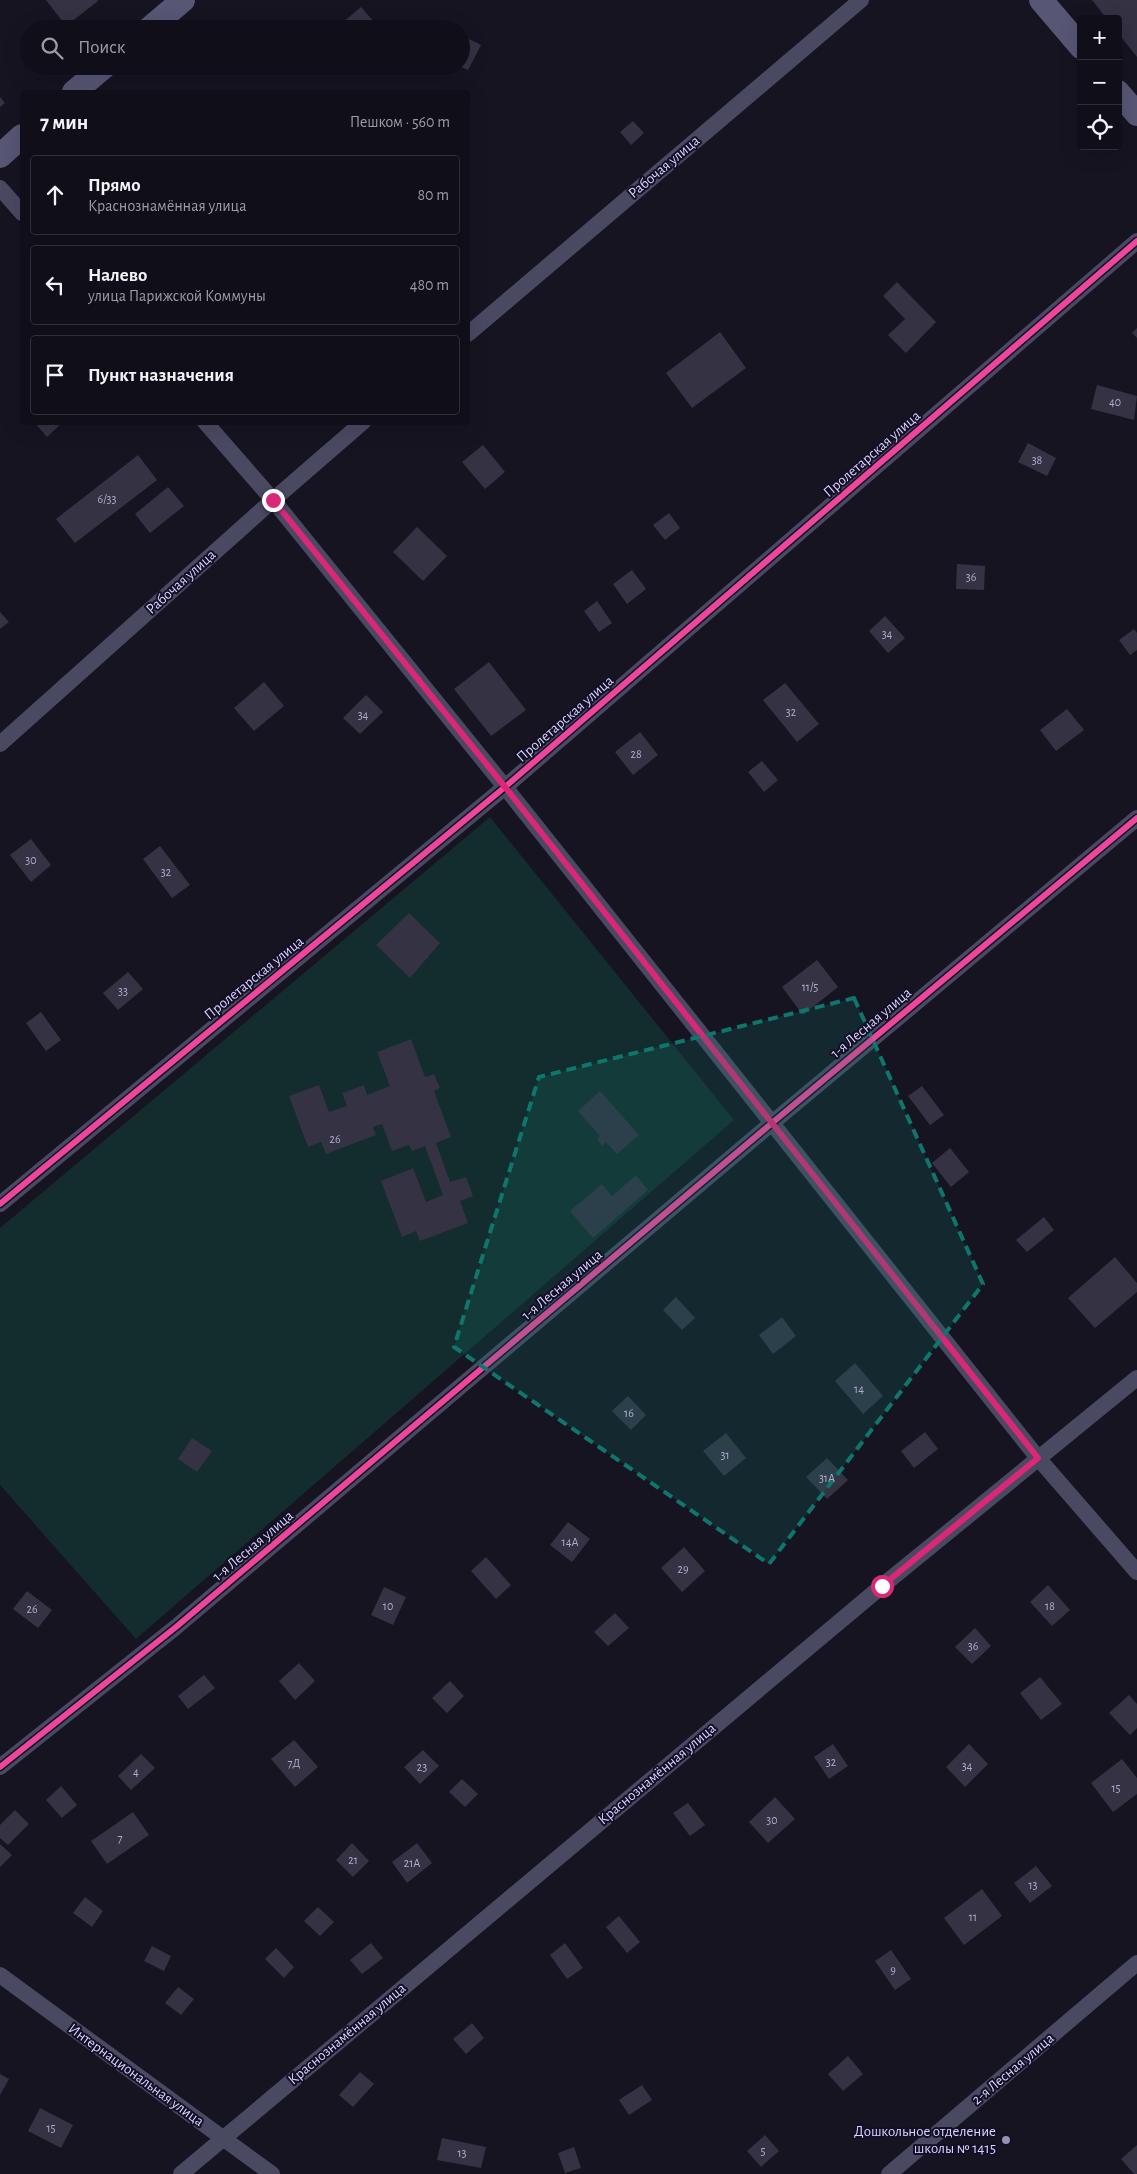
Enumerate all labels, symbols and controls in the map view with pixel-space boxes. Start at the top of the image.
map controls [1077,15,1122,150]
button: + [1077,15,1122,60]
search box [20,20,470,75]
icon: search [38,34,66,62]
text: Поиск [78,38,125,57]
button: − [1077,60,1122,105]
button: locate [1077,105,1122,150]
text: 7 мин [40,112,88,133]
text: Пешком · 560 m [350,114,450,130]
street label: Рабочая улица [626,133,703,201]
text: Прямо [88,176,141,195]
icon: ahead [41,181,69,209]
text: 80 m [418,187,449,203]
text: Краснознамённая улица [88,198,247,214]
text: Налево [88,266,147,285]
icon: left [41,271,69,299]
text: 480 m [410,277,449,293]
text: улица Парижской Коммуны [88,288,266,304]
icon: arrive [41,361,69,389]
text: Пункт назначения [88,366,234,385]
house number: 40 [1109,396,1121,408]
street label: Пролетарская улица [821,408,923,500]
house number: 38 [1032,454,1043,466]
route end [262,489,285,512]
house number: 6/33 [98,493,117,505]
street label: Рабочая улица [143,547,219,617]
house number: 36 [966,571,977,583]
house number: 34 [882,628,893,640]
street label: Пролетарская улица [514,673,616,765]
house number: 32 [786,706,797,718]
house number: 34 [358,709,369,721]
house number: 28 [630,748,642,760]
house number: 30 [25,854,37,866]
house number: 32 [161,866,172,878]
street label: Пролетарская улица [202,933,307,1022]
house number: 11/5 [802,981,818,993]
house number: 33 [118,985,128,997]
street label: 1-я Лесная улица [828,985,914,1061]
house number: 26 [329,1133,341,1145]
street label: 1-я Лесная улица [519,1247,605,1323]
house number: 14 [854,1383,864,1395]
house number: 16 [624,1407,634,1419]
house number: 31 [720,1449,730,1461]
house number: 31А [819,1472,835,1484]
street label: 1-я Лесная улица [210,1508,296,1584]
house number: 14А [562,1536,578,1548]
house number: 29 [677,1563,689,1575]
route start [871,1575,894,1598]
house number: 10 [383,1600,393,1612]
house number: 18 [1045,1600,1055,1612]
house number: 26 [26,1603,38,1615]
house number: 36 [968,1640,979,1652]
street label: Краснознамённая улица [595,1720,719,1828]
house number: 32 [826,1756,837,1768]
house number: 7Д [288,1757,301,1769]
house number: 34 [962,1760,973,1772]
house number: 23 [417,1761,427,1773]
house number: 4 [133,1766,139,1778]
house number: 15 [1111,1782,1121,1794]
house number: 30 [766,1814,778,1826]
house number: 7 [117,1832,123,1844]
house number: 21 [348,1854,358,1866]
house number: 21А [404,1857,420,1869]
house number: 13 [1028,1879,1038,1891]
house number: 11 [969,1911,977,1923]
house number: 9 [890,1964,896,1976]
street label: Краснознамённая улица [285,1980,409,2088]
street label: Интернациональная улица [65,2021,207,2129]
street label: 2-я Лесная улица [969,2030,1057,2108]
house number: 15 [46,2122,56,2134]
place label: Дошкольное отделение школы № 1415 [854,2124,996,2156]
marker: Дошкольное отделение школы № 1415 [1000,2134,1012,2146]
house number: 5 [760,2145,766,2157]
house number: 13 [457,2147,467,2159]

